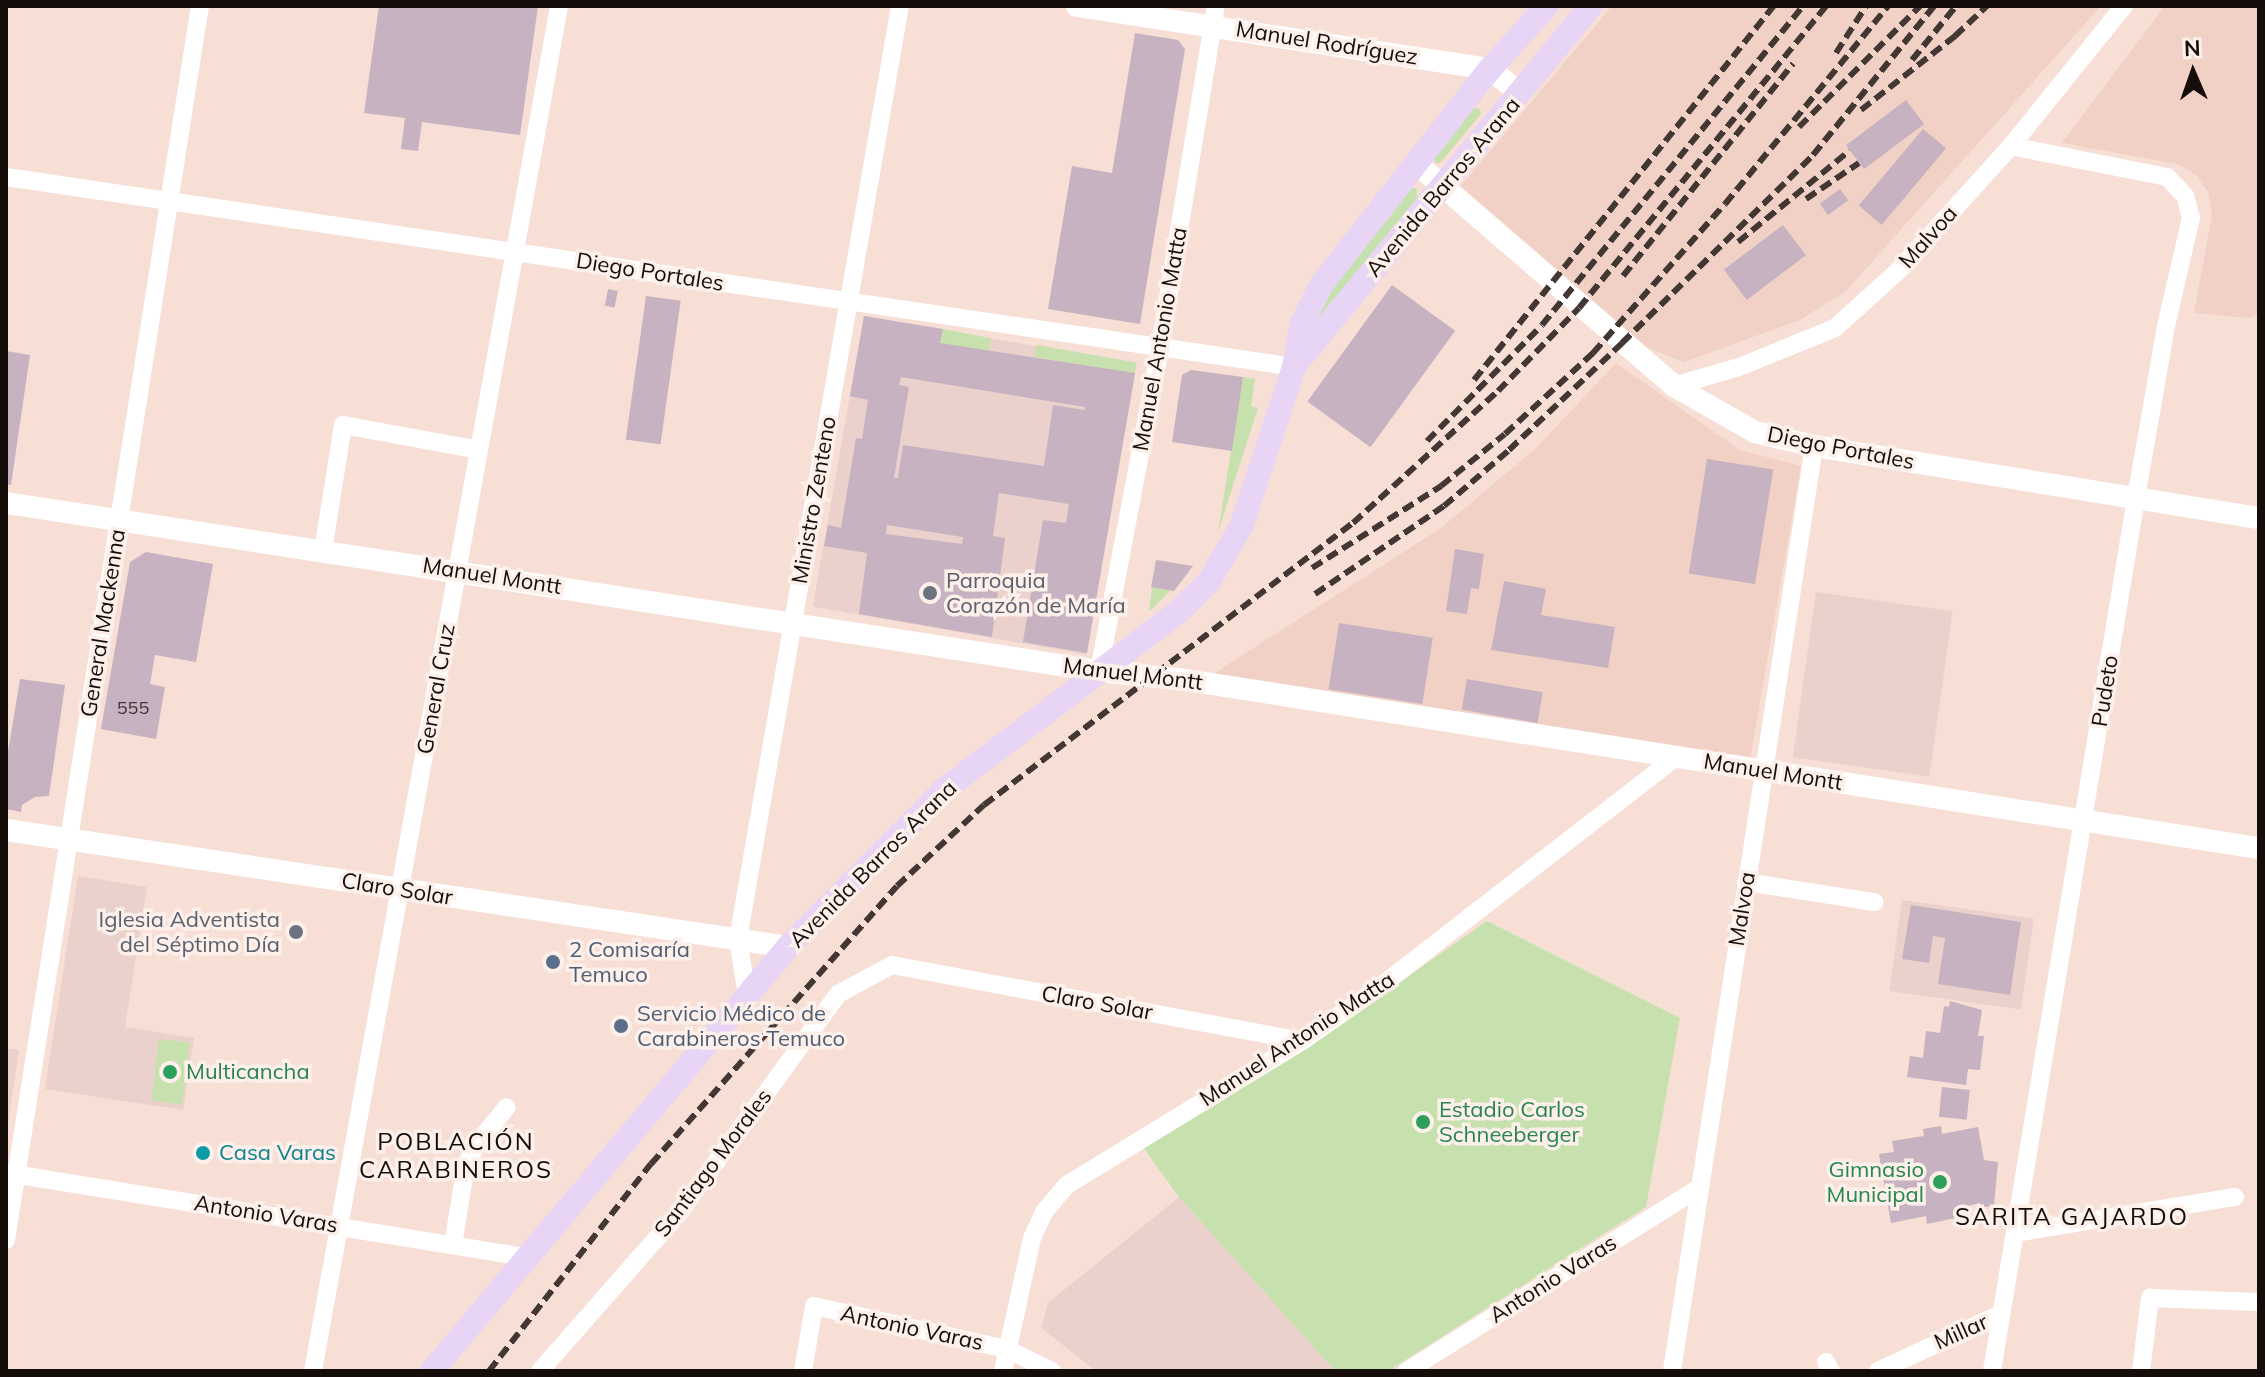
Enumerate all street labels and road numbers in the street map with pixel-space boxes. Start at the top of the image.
street label: Manuel Rodríguez [1234,16,1420,70]
street label: Avenida Barros Arana [1360,92,1526,282]
street label: Malvoa [1893,200,1963,274]
street label: Manuel Antonio Matta [1127,225,1193,453]
street label: Diego Portales [574,247,726,297]
street label: Ministro Zenteno [786,414,842,586]
street label: Diego Portales [1765,421,1917,475]
street label: General Mackenna [75,527,131,719]
street label: Manuel Montt [421,552,563,600]
street label: General Cruz [412,622,460,756]
street label: Manuel Montt [1062,652,1204,696]
street label: Pudeto [2086,653,2124,729]
street label: Manuel Montt [1702,748,1844,796]
street label: Avenida Barros Arana [784,775,962,953]
street label: Claro Solar [339,867,455,911]
street label: Malvoa [1723,870,1761,948]
street label: Manuel Antonio Matta [1195,966,1399,1112]
street label: Claro Solar [1039,980,1155,1026]
street label: Santiago Morales [649,1084,777,1242]
street label: Antonio Varas [192,1190,340,1238]
street label: Antonio Varas [1485,1229,1621,1329]
street label: Antonio Varas [838,1300,986,1356]
street label: Millar [1930,1309,1992,1355]

